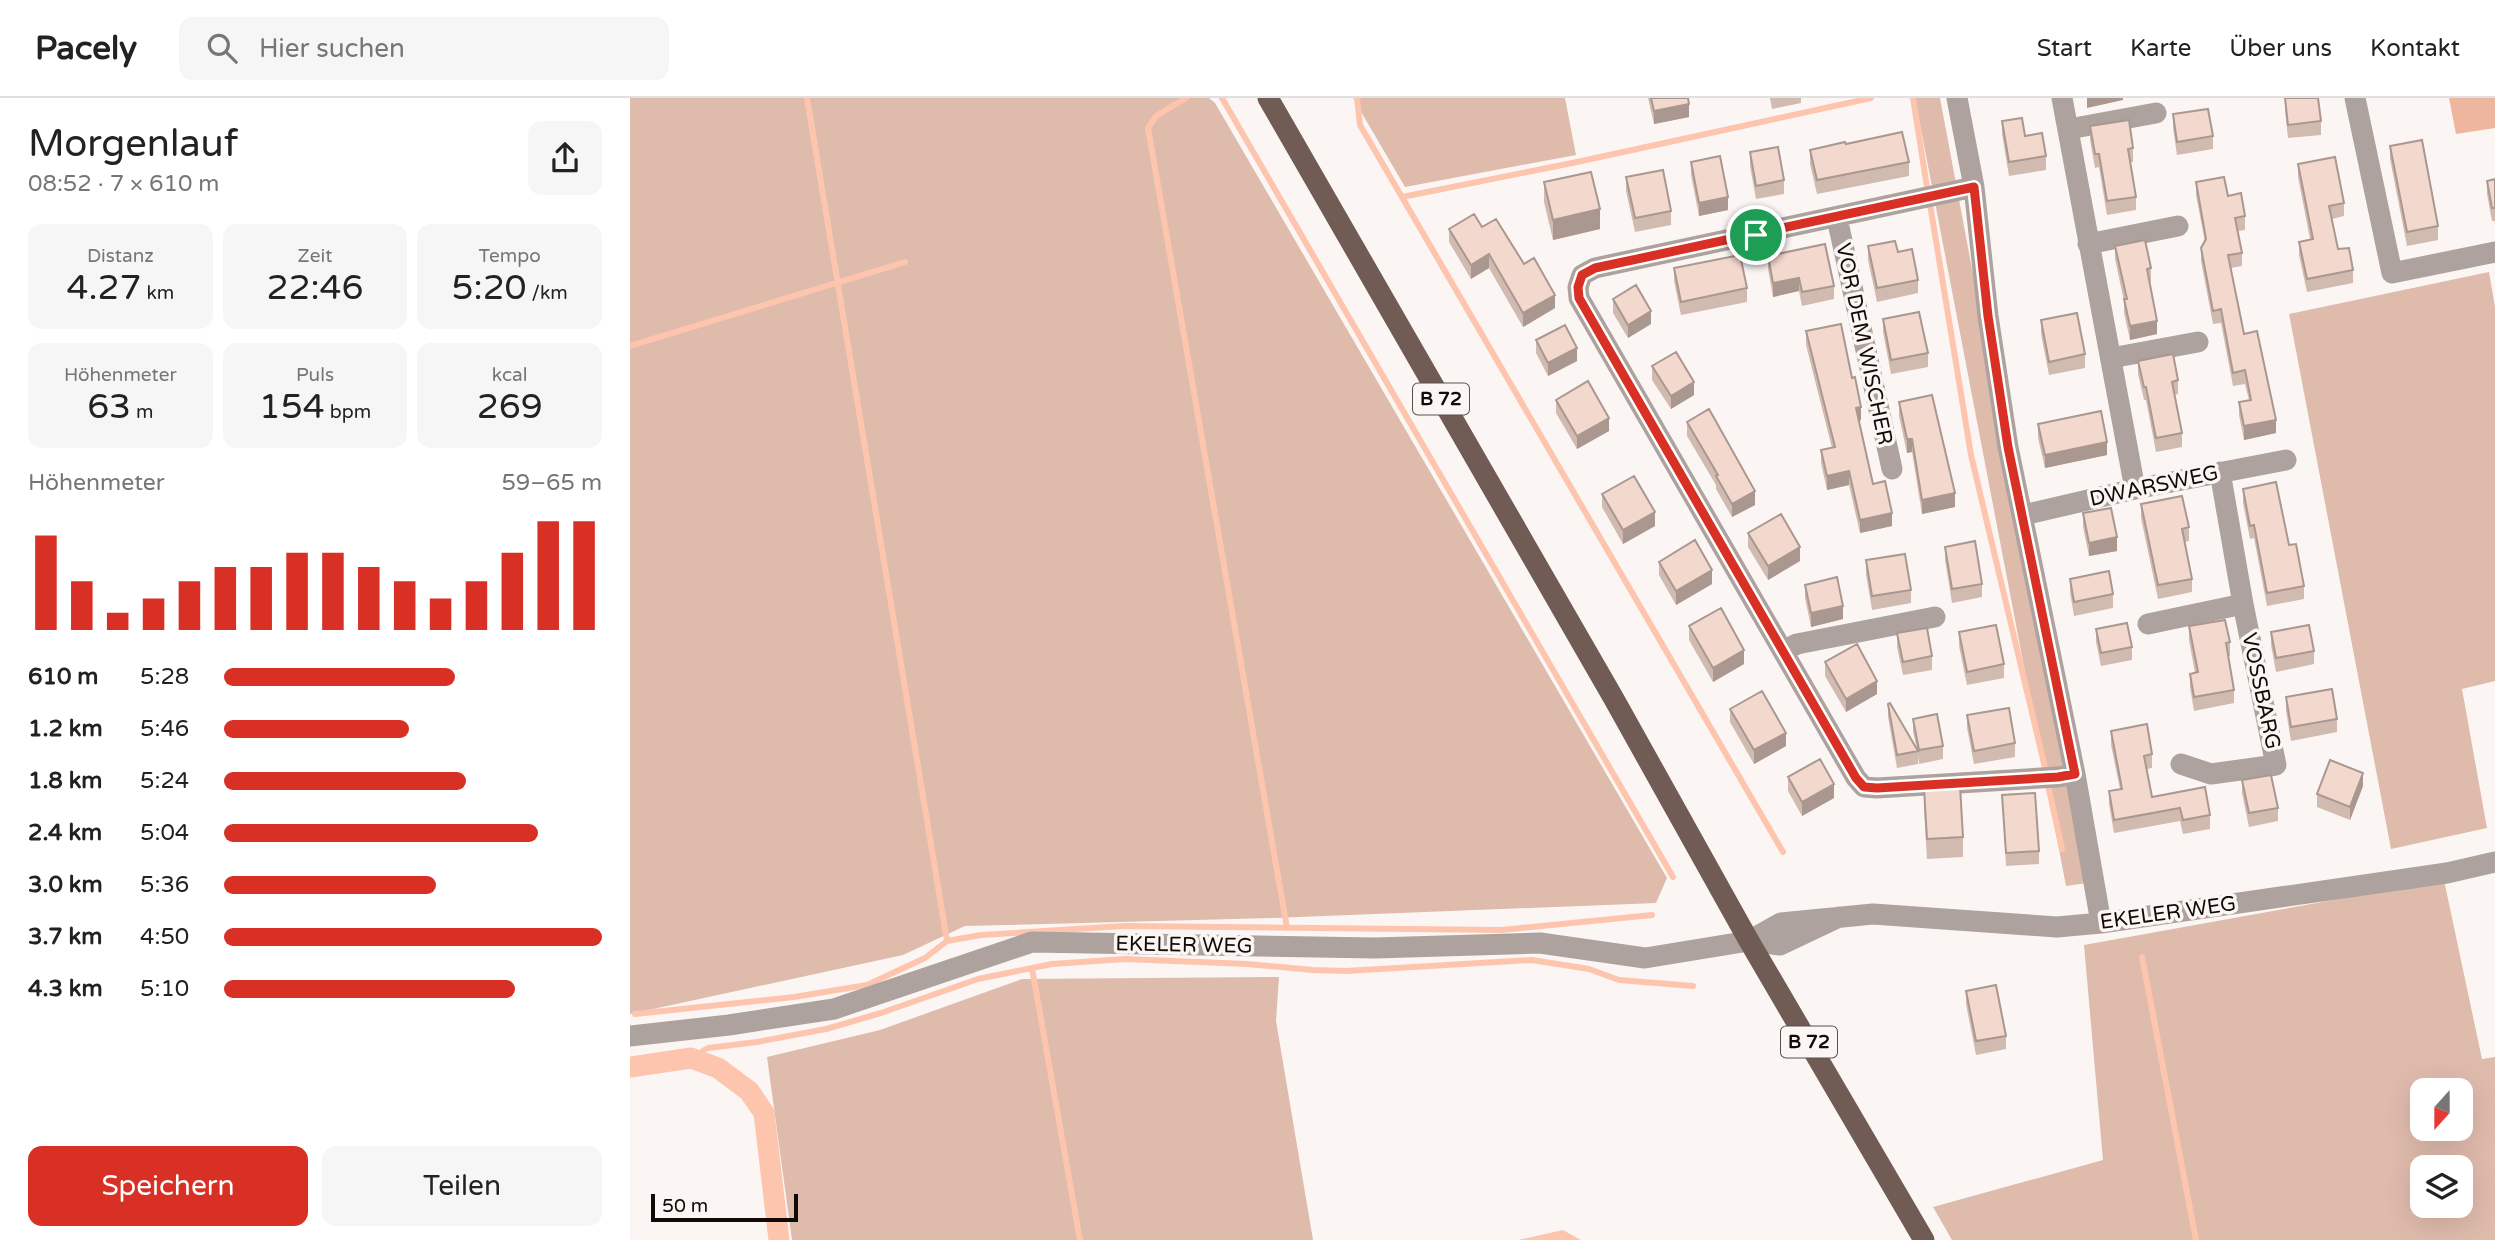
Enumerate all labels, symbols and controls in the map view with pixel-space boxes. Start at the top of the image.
search box [179,17,669,80]
text: Pacely [35,29,137,68]
icon: search [203,29,241,67]
text: Hier suchen [259,33,405,64]
text: Start [2037,34,2092,63]
text: Karte [2130,34,2191,63]
text: Über uns [2229,34,2332,63]
text: Kontakt [2370,34,2460,63]
text: Morgenlauf [28,121,238,167]
button: share [528,121,602,195]
text: 08:52 · 7 × 610 m [28,170,219,198]
pin [1726,205,1786,265]
icon: arrive [1737,216,1775,254]
street label: VOR DEM WISCHER [1830,241,1898,447]
text: Distanz [87,245,154,267]
text: Zeit [298,245,332,267]
text: Tempo [479,245,541,267]
text: 4.27 [66,267,141,309]
text: 22:46 [266,267,364,309]
text: 5:20 [452,267,527,309]
text: km [141,282,174,304]
text: /km [527,282,568,304]
text: Höhenmeter [64,364,177,386]
text: Puls [296,364,334,386]
text: kcal [492,364,528,386]
road number: B 72 [1413,384,1469,414]
text: 63 [87,386,131,428]
text: 154 [259,386,325,428]
text: 269 [477,386,543,428]
text: m [131,401,154,423]
text: bpm [325,401,371,423]
street label: DWARSWEG [2087,460,2221,512]
text: Höhenmeter [28,469,165,497]
text: 59–65 m [501,469,602,497]
street label: VOSSBARG [2236,631,2286,751]
text: 610 m [28,663,98,691]
text: 5:28 [140,663,189,691]
text: 1.2 km [28,715,103,743]
text: 5:46 [140,715,189,743]
text: 1.8 km [28,767,102,795]
text: 5:24 [140,767,189,795]
text: 2.4 km [28,819,102,847]
text: 5:04 [140,819,189,847]
text: 3.0 km [28,871,103,899]
text: 5:36 [140,871,189,899]
street label: EKELER WEG [2098,891,2238,935]
text: 3.7 km [28,923,102,951]
text: 4:50 [140,923,189,951]
street label: EKELER WEG [1115,931,1253,959]
text: 4.3 km [28,975,103,1003]
text: 5:10 [140,975,189,1003]
road number: B 72 [1781,1026,1837,1058]
north arrow [2410,1078,2473,1141]
map controls [2410,1078,2473,1218]
button: Speichern [28,1146,308,1226]
button: Teilen [322,1146,602,1226]
button: layers [2410,1155,2473,1218]
scale bar [651,1191,798,1223]
text: 50 m [662,1195,708,1217]

